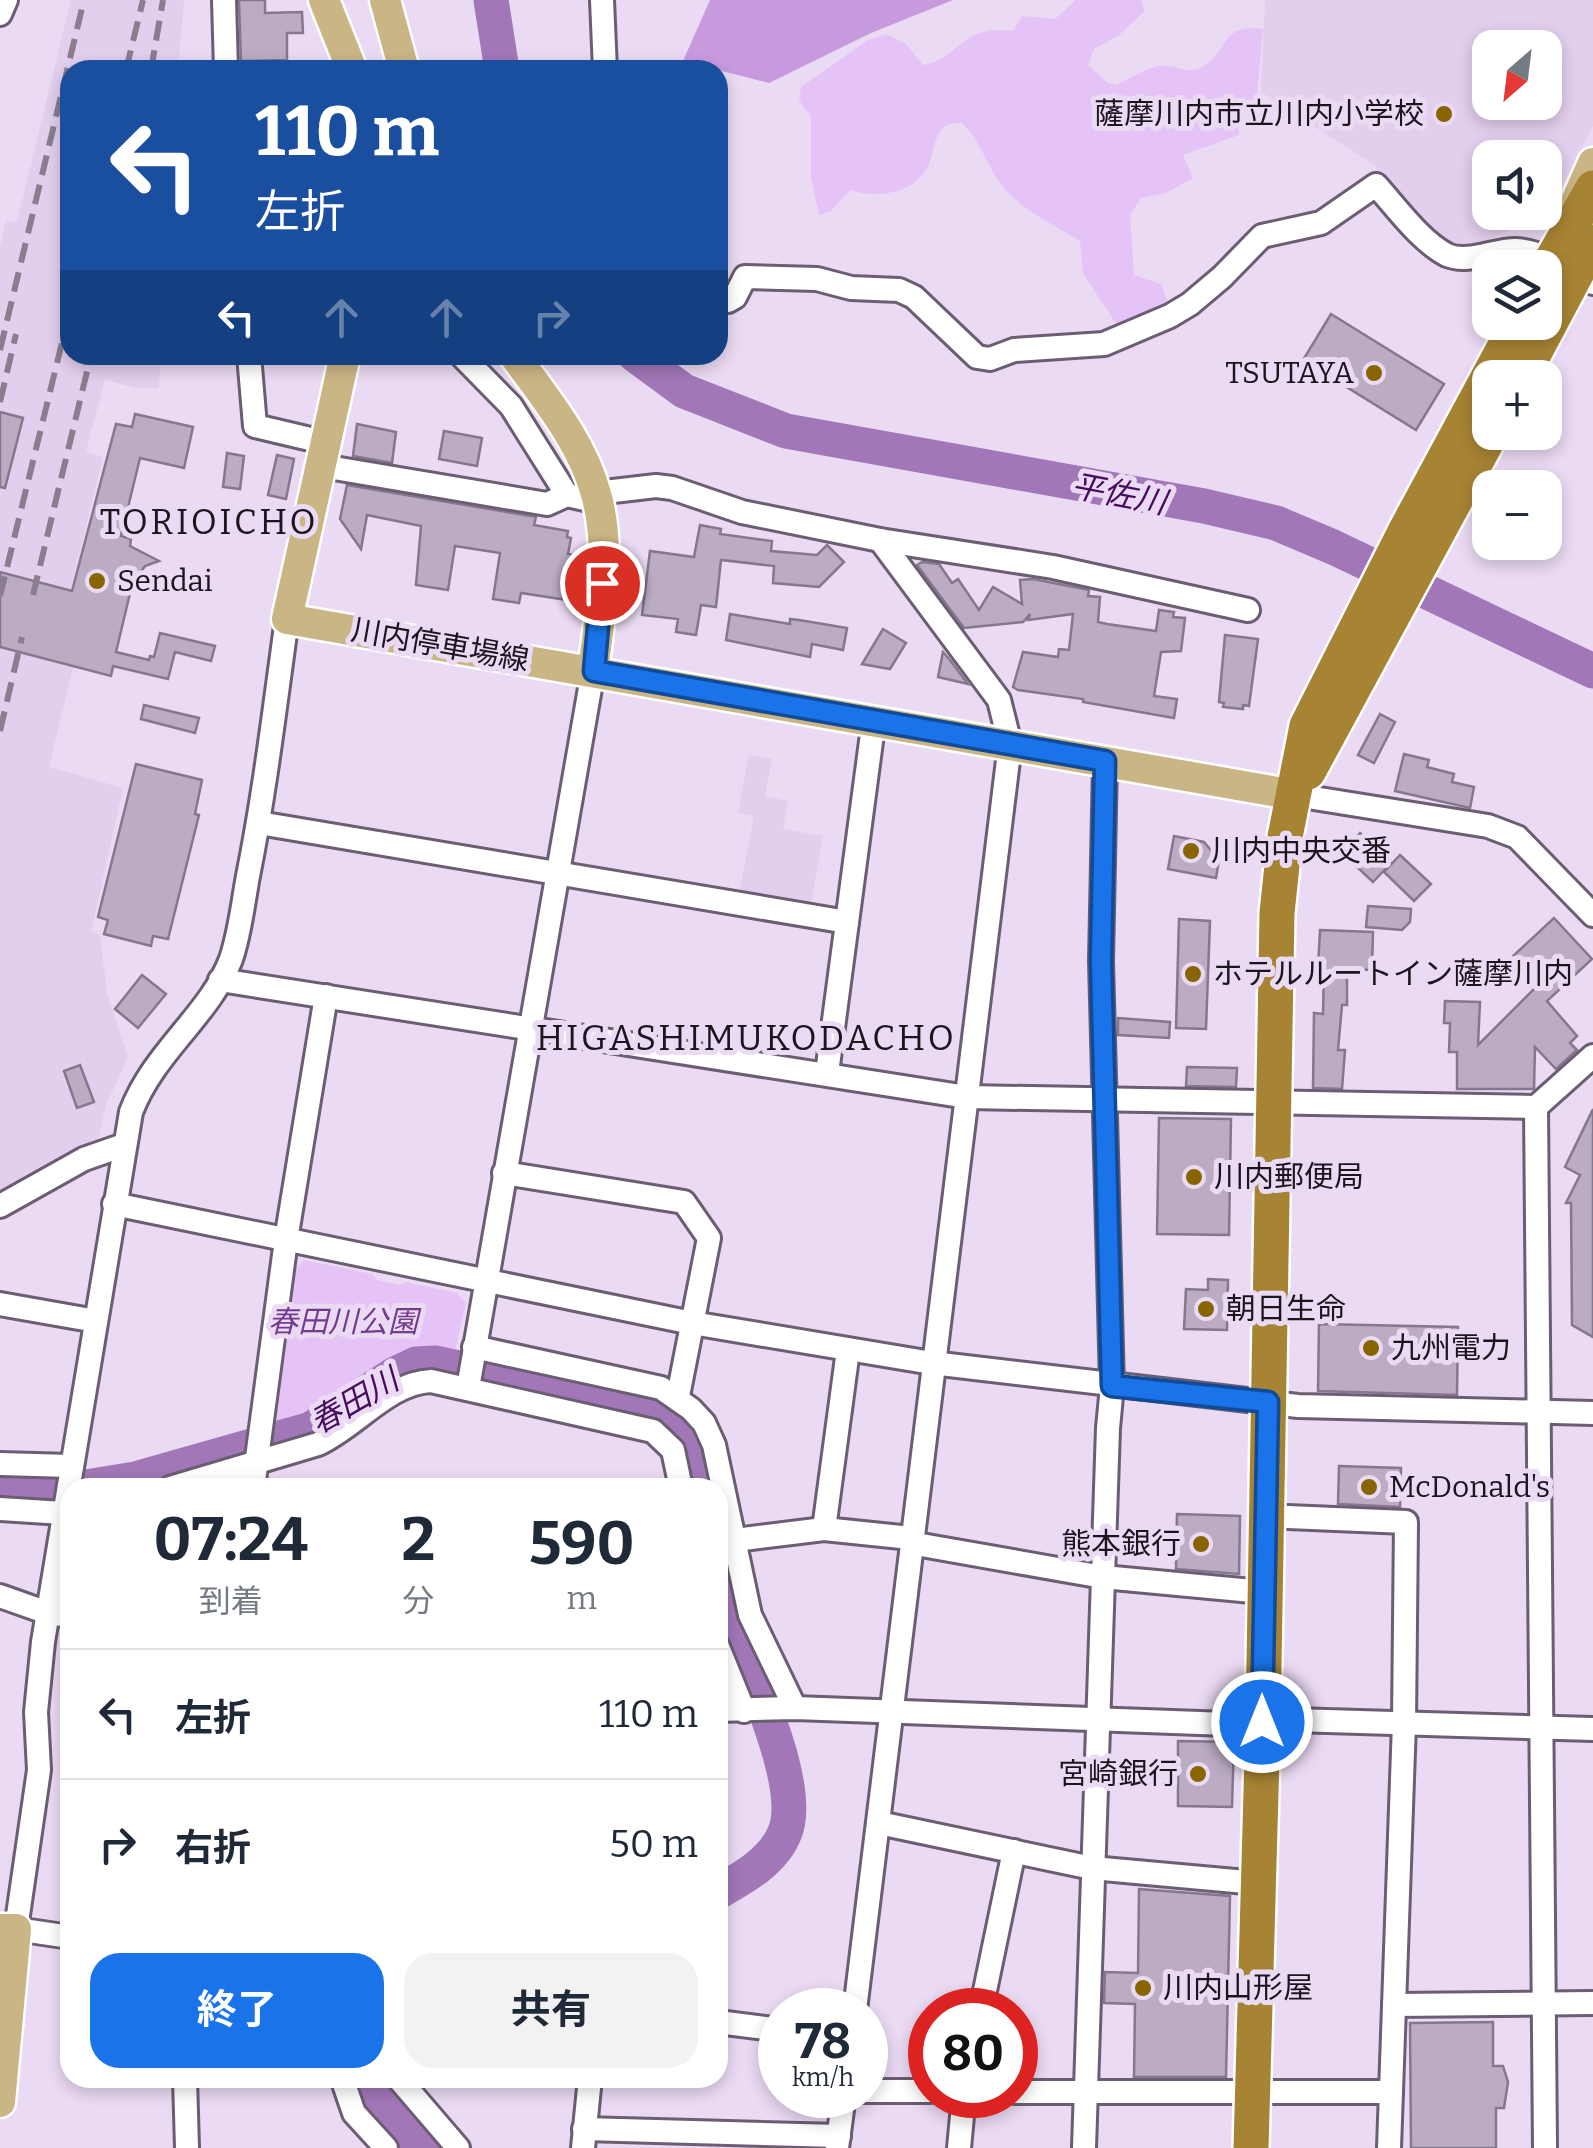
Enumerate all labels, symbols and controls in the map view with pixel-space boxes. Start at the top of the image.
north arrow [1472,30,1562,120]
map controls [1472,30,1562,560]
text: 110 m [255,90,439,174]
place label: 薩摩川内市立川内小学校 [1094,96,1424,132]
icon: left [90,100,220,230]
marker: 薩摩川内市立川内小学校 [1433,103,1455,125]
button: sound [1472,140,1562,230]
text: 左折 [255,185,345,239]
button: layers [1472,250,1562,340]
icon: left [209,290,264,345]
icon: ahead [314,290,369,345]
icon: ahead [419,290,474,345]
icon: right [524,290,579,345]
place label: TSUTAYA [1225,355,1355,391]
button: + [1472,360,1562,450]
marker: TSUTAYA [1363,362,1385,384]
water label: 平佐川 [1068,466,1173,522]
button: − [1472,470,1562,560]
district label: TORIOICHO [100,501,318,543]
pin [560,541,645,626]
icon: arrive [575,556,630,611]
place label: Sendai [117,563,213,599]
marker: Sendai [86,570,108,592]
street label: 川内停車場線 [348,612,532,678]
place label: 川内中央交番 [1211,833,1391,869]
marker: 川内中央交番 [1180,840,1202,862]
place label: ホテルルートイン薩摩川内 [1213,956,1573,992]
marker: ホテルルートイン薩摩川内 [1182,963,1204,985]
district label: HIGASHIMUKODACHO [536,1017,956,1059]
place label: 川内郵便局 [1214,1159,1364,1195]
marker: 川内郵便局 [1183,1166,1205,1188]
place label: 朝日生命 [1226,1291,1346,1327]
marker: 朝日生命 [1195,1298,1217,1320]
park label: 春田川公園 [268,1304,422,1340]
place label: 九州電力 [1391,1330,1511,1366]
marker: 九州電力 [1360,1337,1382,1359]
water label: 春田川 [303,1359,408,1441]
place label: McDonald's [1389,1469,1550,1505]
marker: McDonald's [1358,1476,1380,1498]
text: 07:24 [153,1504,308,1576]
text: 2 [402,1504,435,1576]
text: 590 [529,1508,635,1580]
place label: 熊本銀行 [1061,1526,1181,1562]
marker: 熊本銀行 [1190,1533,1212,1555]
text: m [566,1579,597,1617]
text: 到着 [199,1582,263,1620]
text: 分 [402,1582,434,1620]
position arrow [1210,1670,1314,1774]
icon: left [90,1687,145,1742]
text: 110 m [599,1691,698,1737]
text: 左折 [175,1695,251,1741]
place label: 宮崎銀行 [1058,1756,1178,1792]
marker: 宮崎銀行 [1187,1763,1209,1785]
icon: right [90,1817,145,1872]
text: 50 m [609,1821,698,1867]
text: 右折 [175,1825,251,1871]
button: 終了 [90,1953,384,2068]
button: 共有 [404,1953,698,2068]
place label: 川内山形屋 [1163,1970,1313,2006]
marker: 川内山形屋 [1132,1977,1154,1999]
speed limit sign: 80 [908,1988,1038,2118]
text: 78 [795,2011,851,2071]
text: km/h [792,2063,854,2093]

